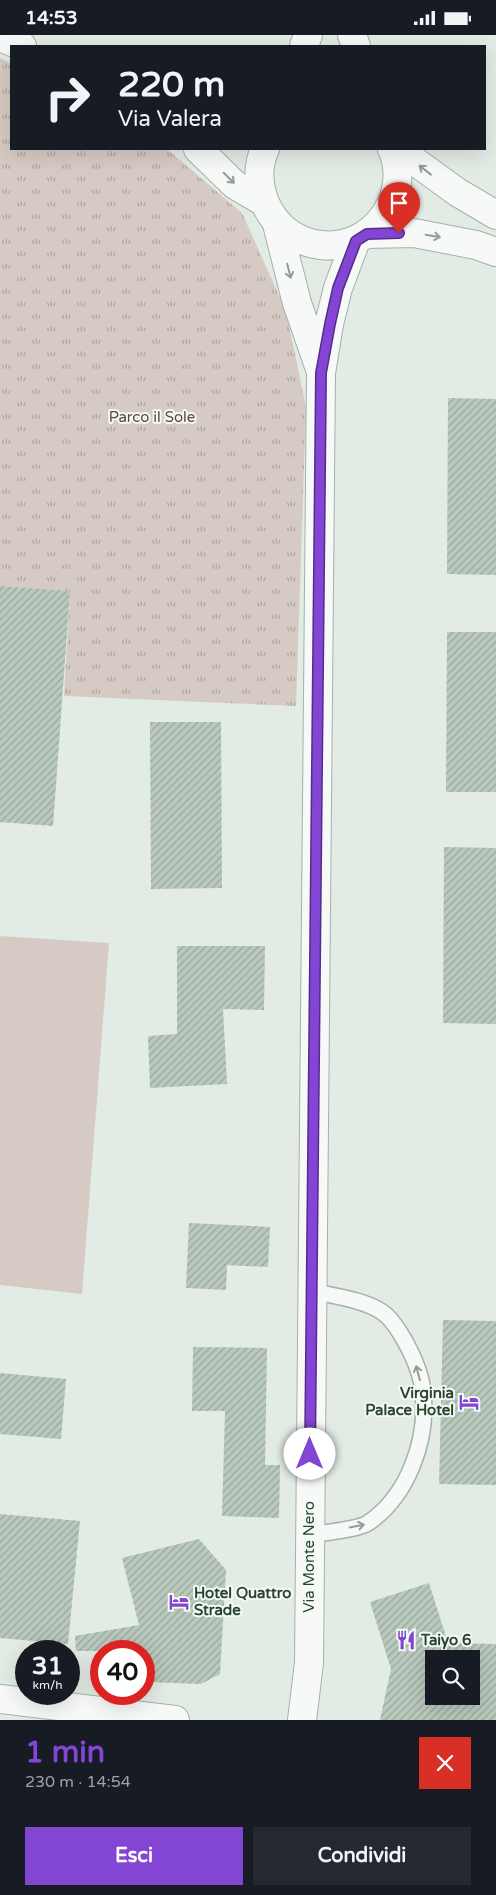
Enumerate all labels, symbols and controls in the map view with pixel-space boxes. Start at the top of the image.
text: 14:53 [25,7,78,29]
text: 220 m [118,64,225,106]
icon: right [35,65,100,130]
text: Via Valera [118,106,222,132]
one-way arrow [419,165,432,176]
one-way arrow [223,172,235,184]
pin [378,182,420,233]
icon: arrive [385,189,413,217]
one-way arrow [425,231,441,241]
one-way arrow [285,263,294,279]
park label: Parco il Sole [109,408,195,426]
one-way arrow [413,1366,423,1382]
place label: Virginia Palace Hotel [365,1384,454,1419]
hotel icon: Virginia Palace Hotel [458,1391,480,1413]
position arrow [283,1427,335,1479]
street label: Via Monte Nero [300,1501,318,1613]
one-way arrow [349,1521,365,1531]
place label: Hotel Quattro Strade [194,1584,291,1619]
hotel icon: Hotel Quattro Strade [168,1591,190,1613]
restaurant icon: Taiyo 6 [395,1629,417,1651]
place label: Taiyo 6 [420,1631,472,1650]
speed limit sign: 40 [90,1640,155,1705]
map controls [425,1650,480,1705]
button: search [425,1650,480,1705]
text: 31 [32,1651,63,1681]
text: km/h [32,1678,63,1692]
text: 1 min [25,1734,105,1771]
button: close [419,1737,471,1789]
text: 230 m · 14:54 [25,1772,131,1792]
button: Esci [25,1827,243,1885]
button: Condividi [253,1827,471,1885]

